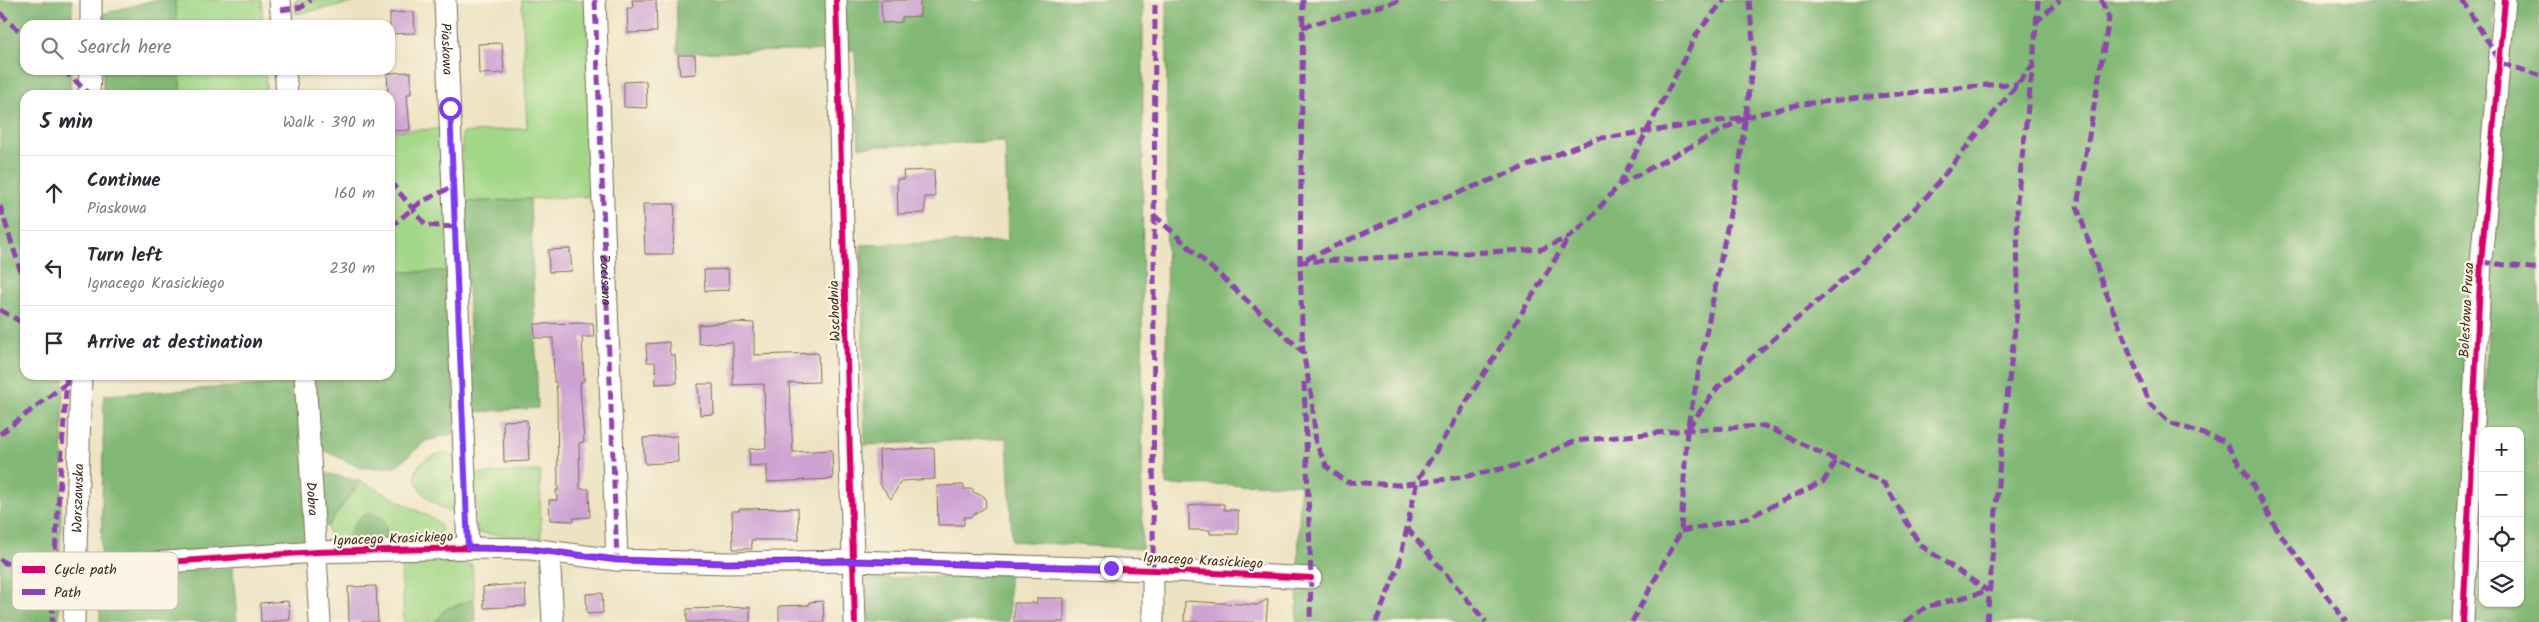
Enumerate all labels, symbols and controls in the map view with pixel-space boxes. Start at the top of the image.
search box [20,20,395,75]
street label: Piaskowa [434,22,458,76]
text: Search here [78,33,172,63]
icon: search [38,34,66,62]
route start [439,97,462,120]
text: 5 min [40,106,93,139]
text: Walk · 390 m [283,110,375,135]
text: Continue [87,166,160,196]
icon: ahead [40,179,68,207]
text: 160 m [334,181,375,206]
text: Piaskowa [87,196,147,221]
text: Turn left [87,241,162,271]
icon: left [40,254,68,282]
street label: Zaciszna [593,254,617,306]
text: 230 m [329,256,375,281]
street label: Bolesława Prusa [2454,262,2480,358]
text: Ignacego Krasickiego [87,271,225,296]
street label: Wschodnia [823,280,847,342]
text: Arrive at destination [87,328,263,358]
icon: arrive [40,329,68,357]
map controls [2479,427,2524,607]
button: + [2479,427,2524,472]
street label: Warszawska [67,463,90,533]
button: − [2479,472,2524,517]
street label: Dobra [300,481,324,516]
button: locate [2479,517,2524,562]
street label: Ignacego Krasickiego [333,526,454,552]
street label: Ignacego Krasickiego [1142,547,1264,575]
legend [12,552,178,610]
route end [1100,557,1123,580]
text: Cycle path [54,559,117,581]
button: layers [2479,562,2524,607]
text: Path [54,582,81,604]

